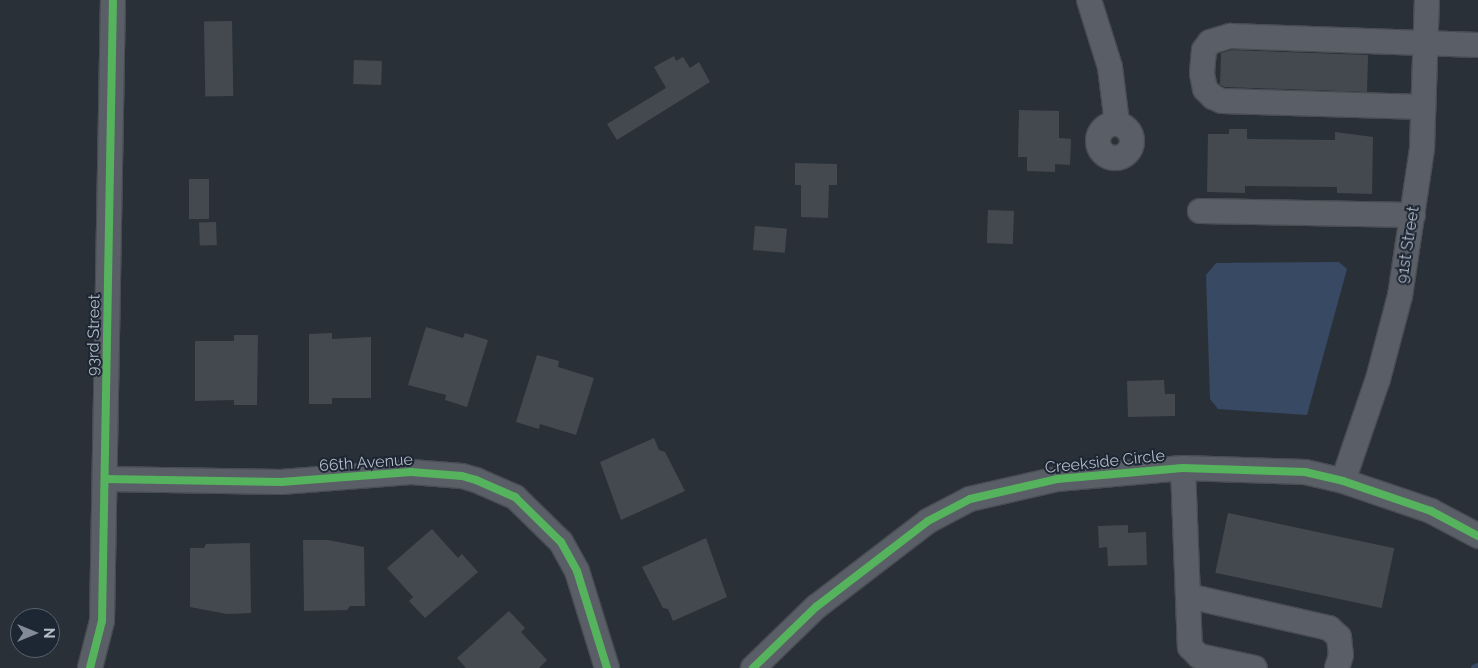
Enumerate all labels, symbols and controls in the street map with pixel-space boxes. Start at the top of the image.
street label: 91st Street [1392,205,1424,285]
street label: 93rd Street [84,294,104,376]
street label: Creekside Circle [1044,446,1166,478]
street label: 66th Avenue [318,450,414,476]
north arrow [10,608,60,658]
text: N [41,628,57,638]

